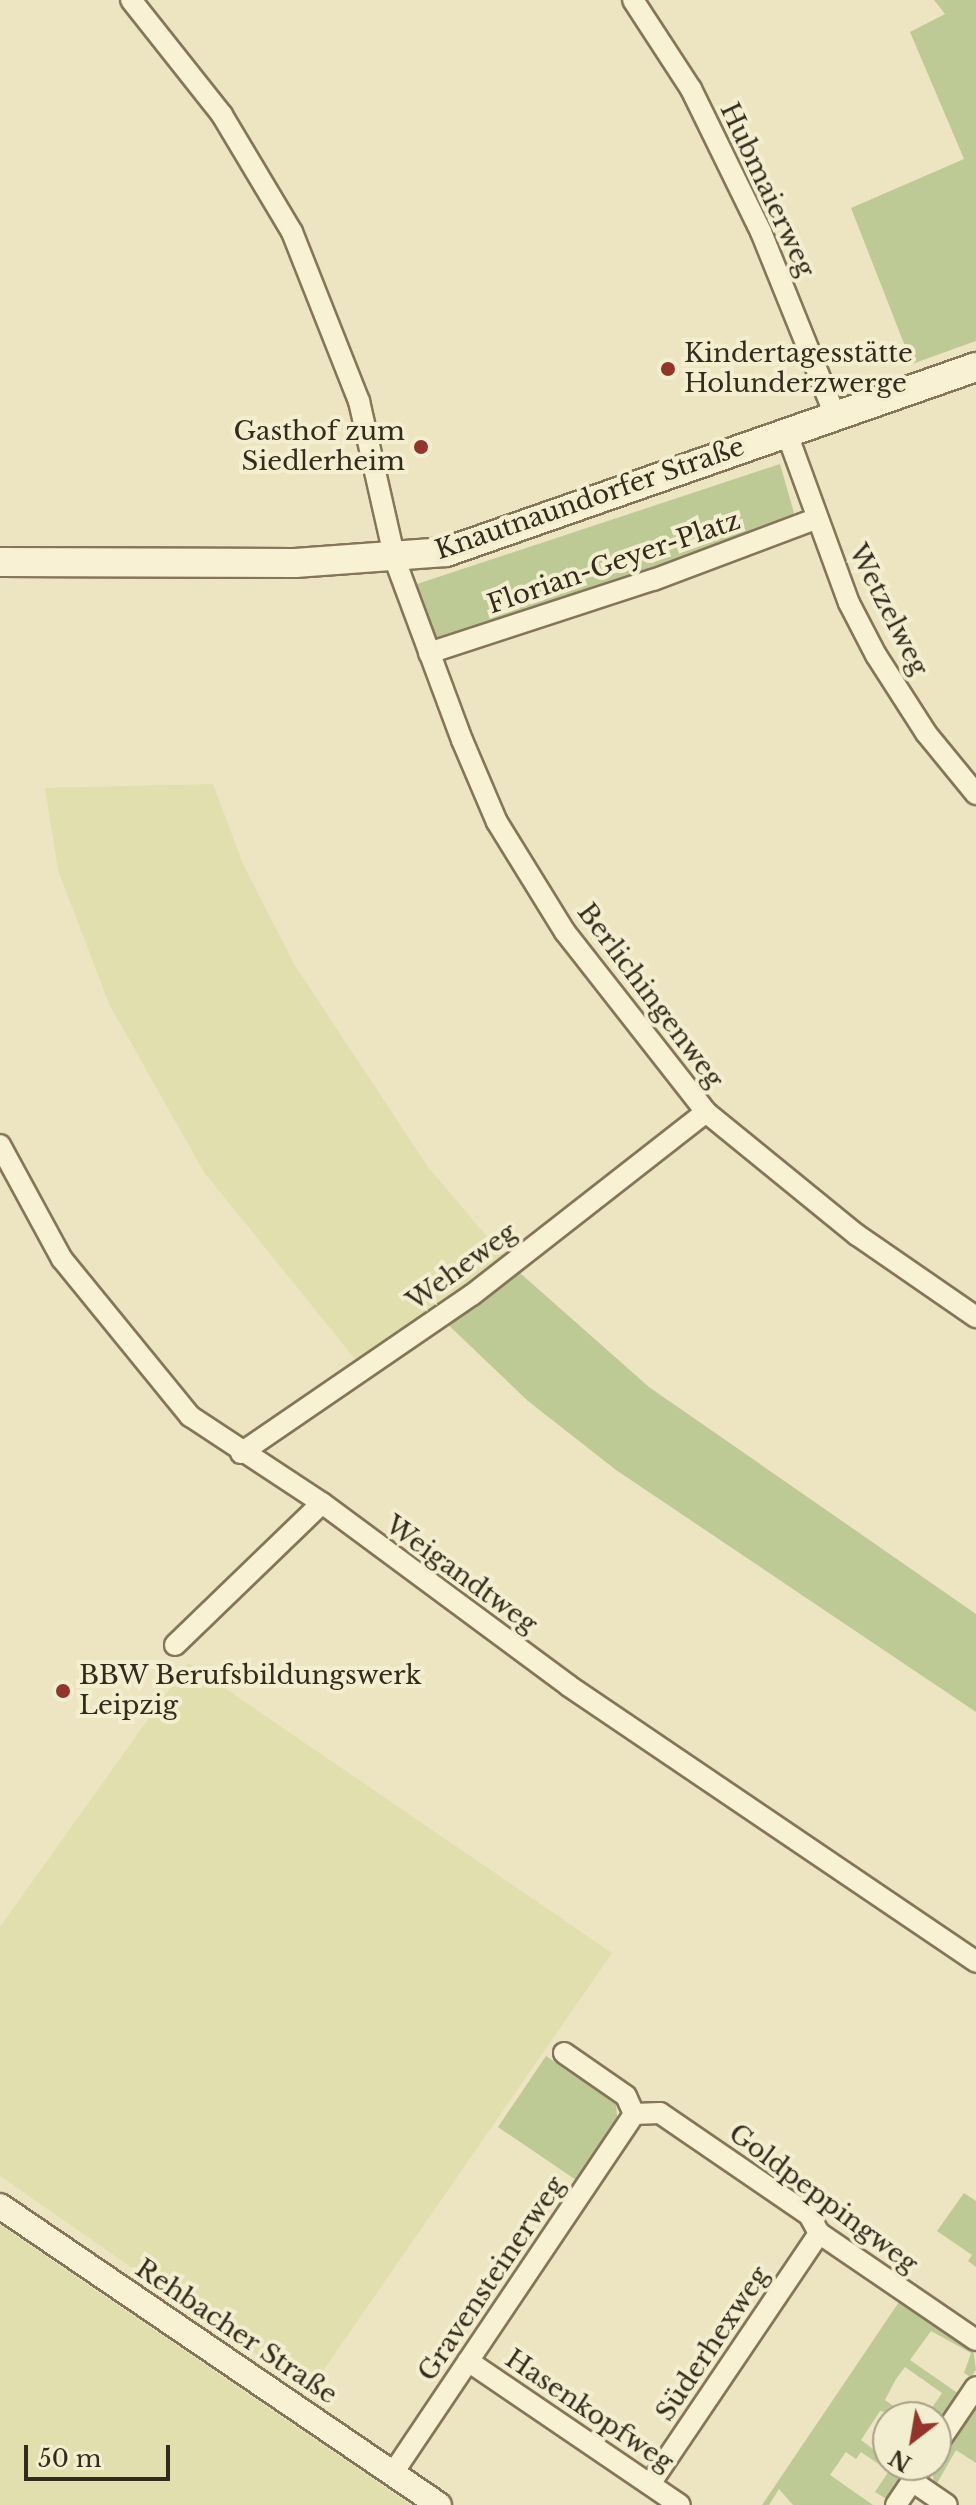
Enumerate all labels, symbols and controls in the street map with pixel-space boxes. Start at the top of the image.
street label: Hubmaierweg [713,98,821,282]
place label: Kindertagesstätte Holunderzwerge [684,338,913,400]
marker: Kindertagesstätte Holunderzwerge [659,360,677,378]
place label: Gasthof zum Siedlerheim [233,416,405,478]
street label: Knautnaundorfer Straße [431,431,749,567]
marker: Gasthof zum Siedlerheim [412,438,430,456]
street label: Florian-Geyer-Platz [484,505,744,621]
street label: Wetzelweg [842,539,934,681]
street label: Berlichingenweg [570,898,730,1094]
street label: Weheweg [401,1217,523,1317]
street label: Weigandtweg [379,1510,543,1640]
place label: BBW Berufsbildungswerk Leipzig [79,1660,423,1722]
marker: BBW Berufsbildungswerk Leipzig [54,1682,72,1700]
street label: Goldpeppingweg [723,2118,923,2280]
street label: Gravensteinerweg [412,2171,572,2387]
street label: Rehbacher Straße [129,2253,343,2411]
street label: Süderhexweg [650,2261,776,2427]
street label: Hasenkopfweg [499,2343,679,2479]
north arrow [872,2401,952,2481]
scale bar [28,2429,174,2479]
text: N [885,2443,916,2477]
text: 50 m [38,2444,101,2473]

